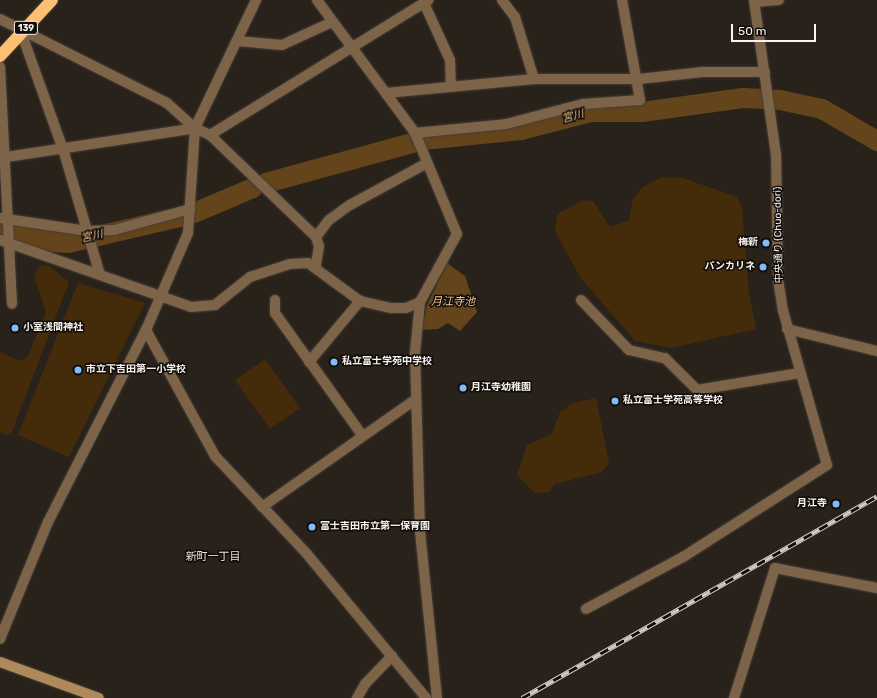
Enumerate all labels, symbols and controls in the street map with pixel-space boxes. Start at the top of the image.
scale bar [733,16,818,42]
road number: 139 [13,21,39,35]
text: 50 m [738,24,766,38]
water label: 宮川 [561,108,585,126]
street label: 中央通り (Chuo-dori) [772,187,786,283]
water label: 宮川 [80,228,104,246]
place label: 梅新 [738,237,758,249]
marker: 梅新 [761,238,771,248]
place label: パンカリネ [705,261,755,273]
marker: パンカリネ [758,262,768,272]
water label: 月江寺池 [431,295,475,309]
place label: 小室浅間神社 [23,322,83,334]
marker: 小室浅間神社 [10,323,20,333]
place label: 私立富士学苑中学校 [342,356,432,368]
marker: 私立富士学苑中学校 [329,357,339,367]
place label: 市立下吉田第一小学校 [86,364,186,376]
marker: 市立下吉田第一小学校 [73,365,83,375]
place label: 月江寺幼稚園 [471,382,531,394]
marker: 月江寺幼稚園 [458,383,468,393]
place label: 私立富士学苑高等学校 [623,395,723,407]
marker: 私立富士学苑高等学校 [610,396,620,406]
place label: 月江寺 [797,498,827,510]
marker: 月江寺 [830,498,842,510]
place label: 富士吉田市立第一保育園 [320,521,430,533]
marker: 富士吉田市立第一保育園 [307,522,317,532]
district label: 新町一丁目 [186,550,240,564]

